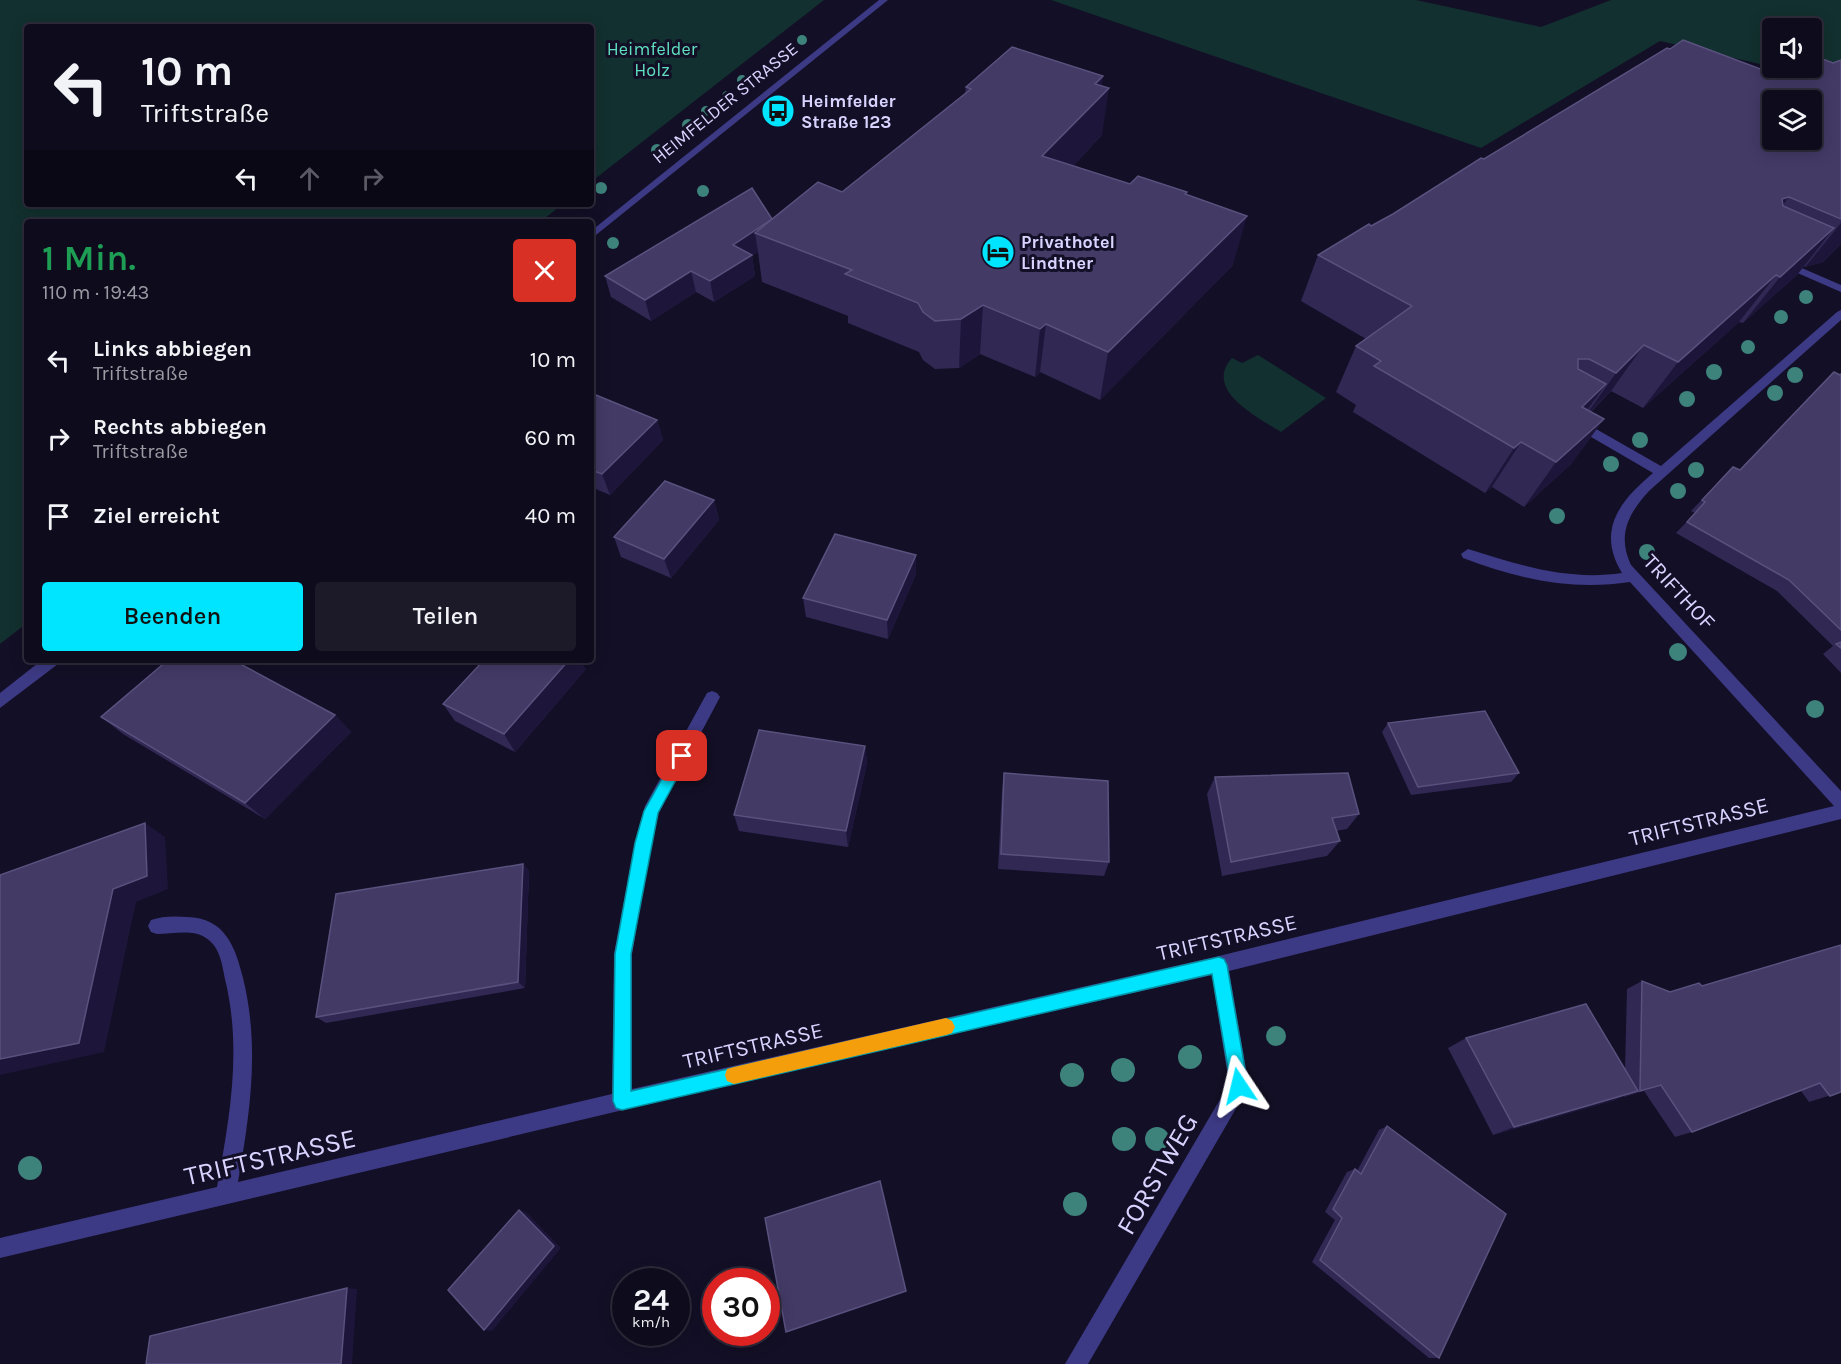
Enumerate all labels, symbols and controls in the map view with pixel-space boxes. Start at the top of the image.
map controls [1762,18,1822,150]
button: sound [1762,18,1822,78]
park label: Heimfelder Holz [607,38,698,81]
street label: HEIMFELDER STRASSE [648,38,802,168]
text: 10 m [141,46,233,96]
icon: left [42,48,120,126]
place label: Heimfelder Straße 123 [801,90,896,133]
button: layers [1762,90,1822,150]
bus stop icon: Heimfelder Straße 123 [760,93,796,129]
text: Triftstraße [141,97,269,129]
icon: left [230,162,263,195]
icon: ahead [293,162,326,195]
icon: right [356,162,389,195]
place label: Privathotel Lindtner [1021,231,1115,274]
hotel icon: Privathotel Lindtner [980,234,1016,270]
text: 1 Min. [42,237,136,279]
button: close [513,239,576,302]
text: 110 m · 19:43 [42,281,149,304]
text: Links abbiegen [93,336,252,362]
icon: left [42,344,75,377]
text: 10 m [530,347,576,373]
text: Triftstraße [93,362,188,385]
text: Rechts abbiegen [93,414,267,440]
icon: right [42,422,75,455]
text: 60 m [525,425,576,451]
text: Triftstraße [93,440,188,463]
icon: arrive [42,500,75,533]
text: Ziel erreicht [93,503,220,529]
text: 40 m [525,503,576,529]
street label: TRIFTHOF [1638,549,1720,635]
button: Beenden [42,582,303,651]
button: Teilen [315,582,576,651]
pin [656,730,707,781]
icon: arrive [665,739,698,772]
street label: TRIFTSTRASSE [1627,792,1771,852]
street label: TRIFTSTRASSE [1155,909,1299,967]
street label: TRIFTSTRASSE [681,1017,825,1075]
position arrow [1207,1054,1271,1118]
street label: FORSTWEG [1109,1108,1205,1240]
street label: TRIFTSTRASSE [181,1122,359,1192]
speed limit sign: 30 [702,1268,780,1346]
text: 24 [633,1282,669,1318]
text: km/h [632,1313,670,1331]

